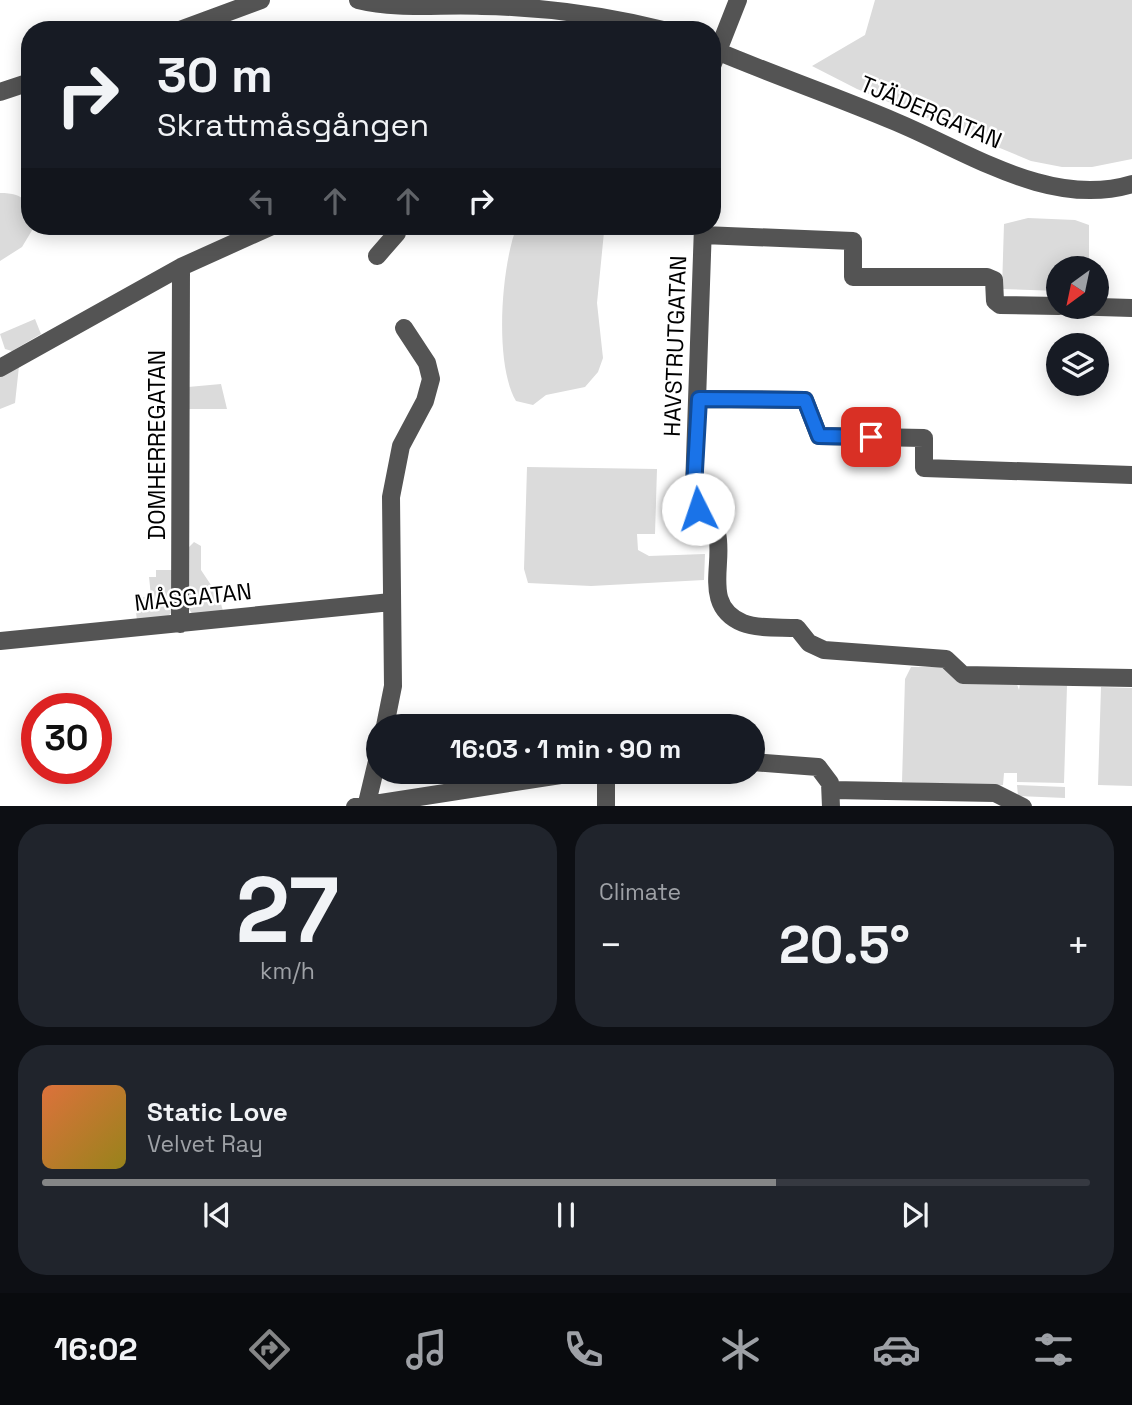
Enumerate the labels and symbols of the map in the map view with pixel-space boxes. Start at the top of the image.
street label: TJÄDERGATAN [856,69,1006,155]
street label: HAVSTRUTGATAN [657,255,693,437]
north arrow [1046,256,1110,318]
street label: DOMHERREGATAN [142,350,172,540]
pin [841,407,901,467]
position arrow [661,472,735,546]
street label: MÅSGATAN [133,576,253,618]
speed limit sign: 30 [21,693,112,784]

